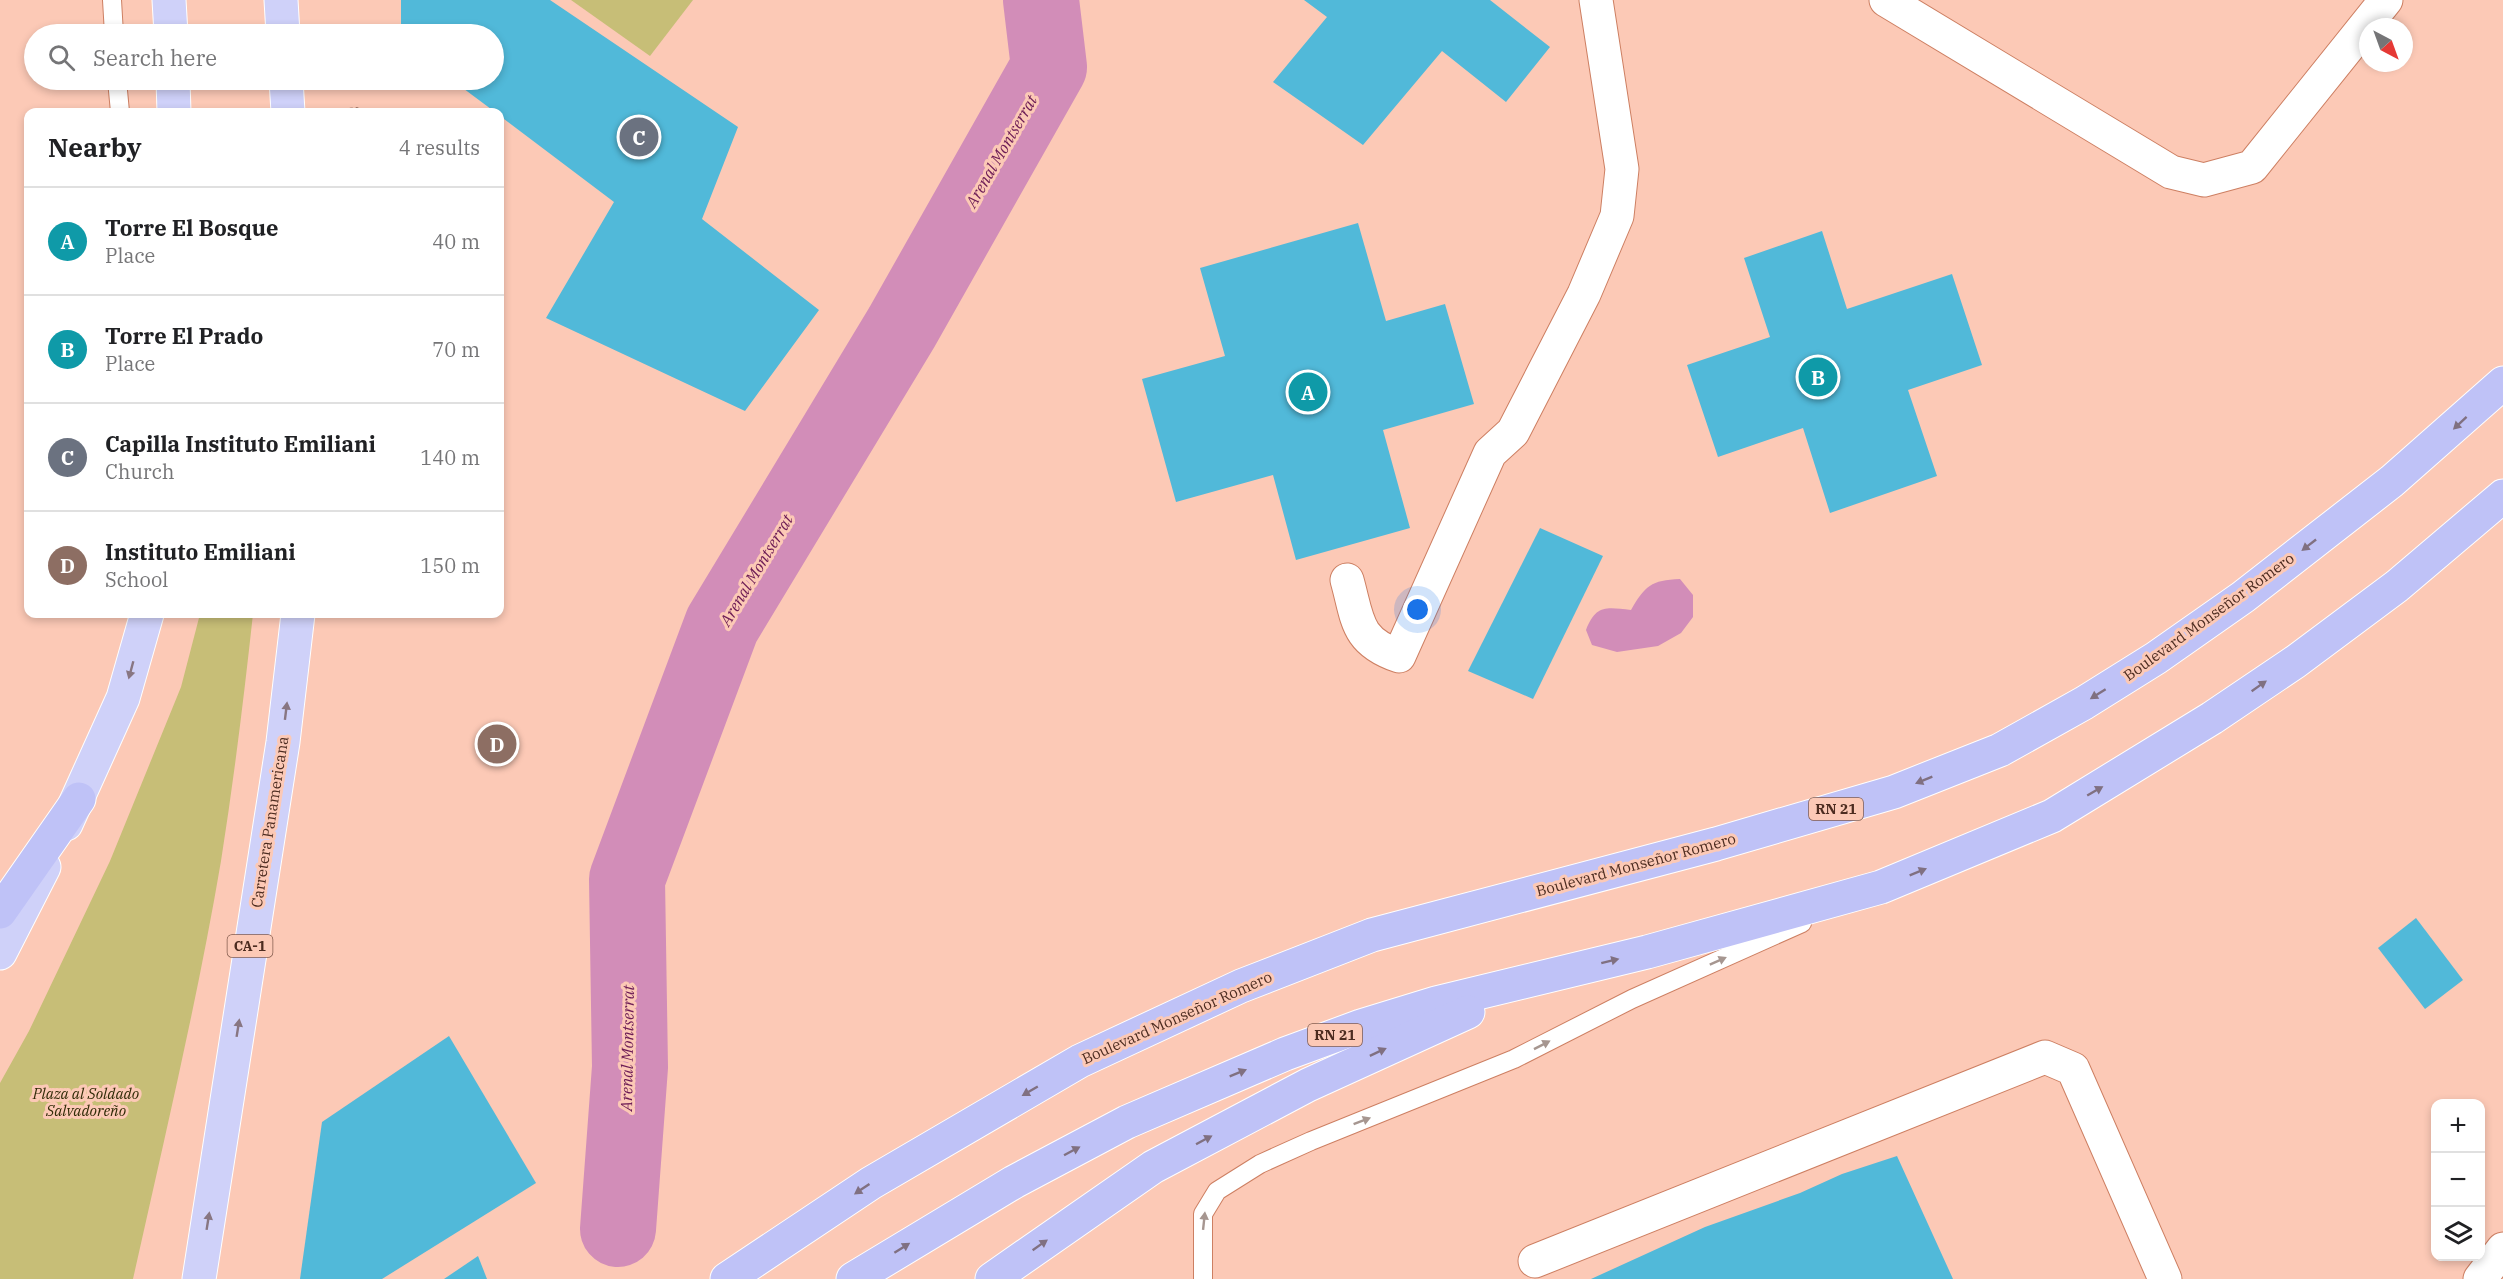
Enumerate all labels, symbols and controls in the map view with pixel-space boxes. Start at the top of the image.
north arrow [2359,18,2413,72]
search box [24,24,504,90]
icon: search [45,41,78,74]
text: Search here [93,43,217,72]
water label: Arenal Montserrat [960,90,1042,212]
pin: C [620,114,658,160]
text: Nearby [48,130,142,164]
text: 4 results [399,134,480,161]
text: Torre El Bosque [105,213,278,242]
text: A [61,228,74,255]
text: 40 m [432,228,480,255]
text: Place [105,242,155,269]
text: Torre El Prado [105,321,263,350]
text: B [60,336,75,363]
text: 70 m [432,336,480,363]
text: Place [105,350,155,377]
pin: B [1798,354,1838,400]
pin: A [1288,370,1328,414]
one-way arrow [2454,415,2468,429]
text: Capilla Instituto Emiliani [105,429,376,458]
text: C [61,444,74,471]
text: 140 m [420,444,480,471]
text: Church [105,458,175,485]
water label: Arenal Montserrat [714,510,798,630]
text: Instituto Emiliani [105,537,296,566]
one-way arrow [2301,539,2316,551]
street label: Boulevard Monseñor Romero [2120,548,2298,685]
text: D [60,552,75,579]
text: 150 m [420,552,480,579]
text: School [105,566,168,593]
your location [1403,595,1432,624]
one-way arrow [126,661,135,679]
one-way arrow [2251,680,2267,692]
one-way arrow [2090,689,2107,700]
one-way arrow [282,702,291,721]
pin: D [478,722,516,766]
street label: Carretera Panamericana [247,735,292,909]
one-way arrow [1915,776,1933,785]
one-way arrow [2087,785,2103,796]
road number: RN 21 [1809,798,1863,820]
street label: Boulevard Monseñor Romero [1534,829,1738,900]
one-way arrow [1909,867,1927,876]
road number: CA-1 [228,935,272,957]
one-way arrow [1600,955,1619,965]
one-way arrow [1709,956,1726,965]
street label: Boulevard Monseñor Romero [1079,967,1275,1068]
water label: Arenal Montserrat [616,983,638,1112]
one-way arrow [233,1019,242,1038]
road number: RN 21 [1308,1024,1362,1046]
one-way arrow [1533,1040,1550,1050]
one-way arrow [1369,1048,1386,1057]
one-way arrow [1229,1068,1247,1077]
park label: Plaza al Soldado Salvadoreño [32,1084,139,1120]
one-way arrow [1022,1085,1038,1096]
map controls [2431,1099,2485,1261]
button: + [2431,1099,2485,1153]
one-way arrow [1354,1116,1372,1126]
one-way arrow [1196,1135,1213,1145]
one-way arrow [1063,1147,1080,1156]
button: − [2431,1153,2485,1207]
one-way arrow [853,1184,870,1195]
button: layers [2431,1207,2485,1261]
one-way arrow [1200,1211,1209,1230]
one-way arrow [204,1212,213,1231]
one-way arrow [1032,1240,1048,1251]
one-way arrow [894,1242,910,1253]

